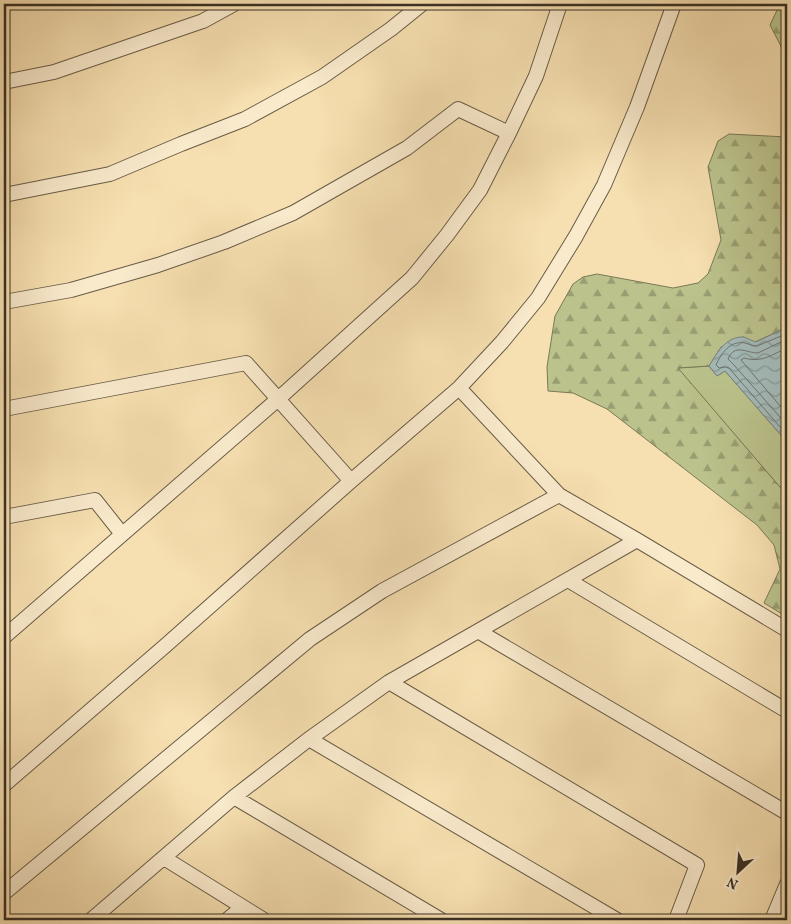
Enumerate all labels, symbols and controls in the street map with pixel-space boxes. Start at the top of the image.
north arrow [714,846,764,896]
text: N [724,872,742,893]

